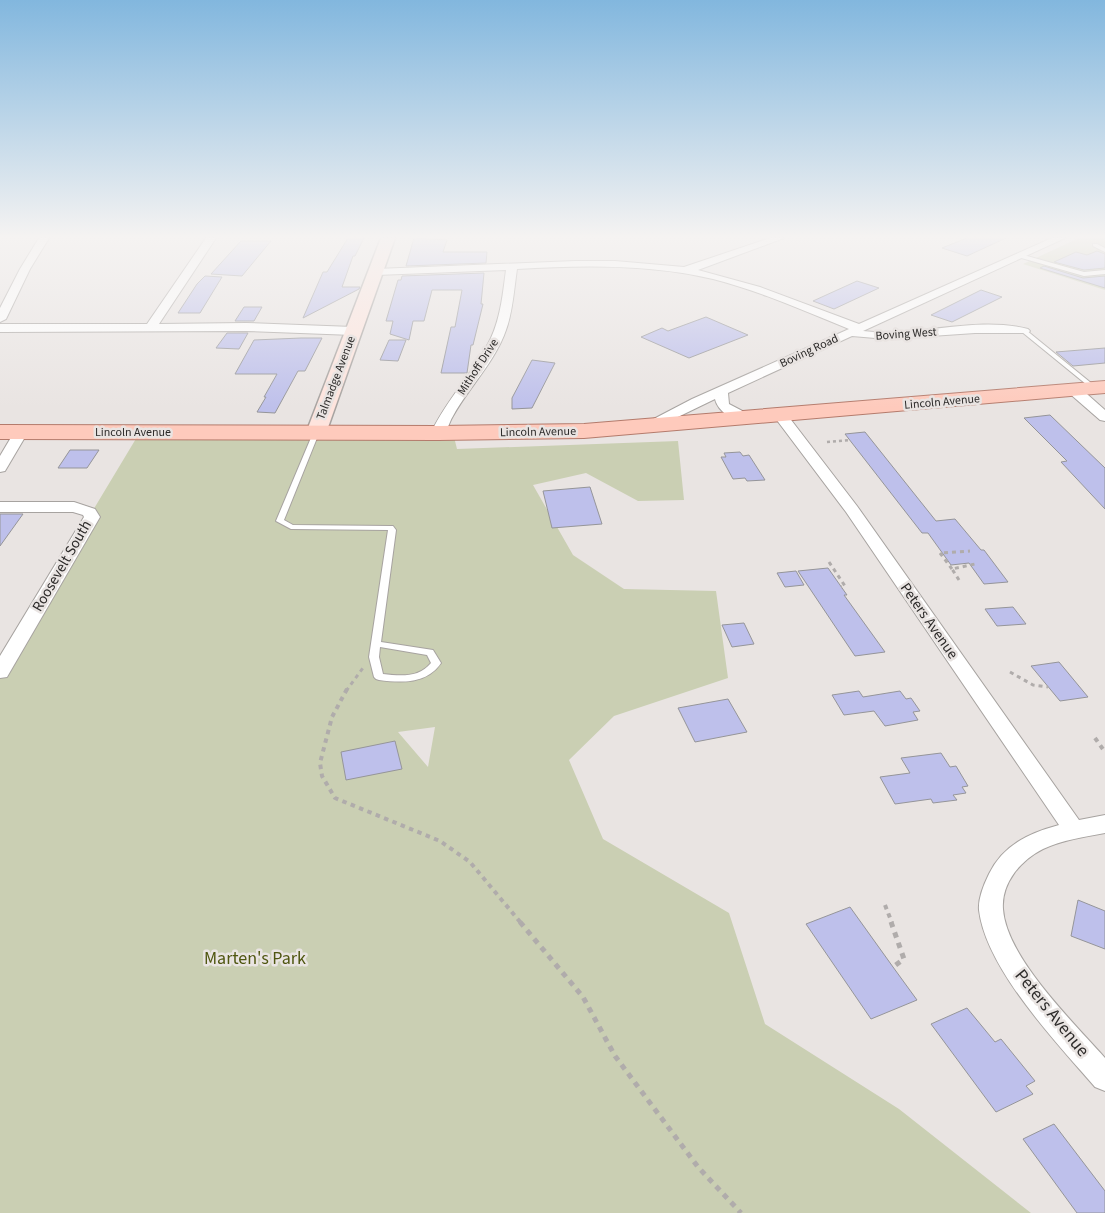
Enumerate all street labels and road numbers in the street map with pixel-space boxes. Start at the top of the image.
street label: Boving West [875,323,937,345]
street label: Boving Road [777,330,841,372]
street label: Talmadge Avenue [312,334,360,422]
street label: Mithoff Drive [453,335,503,398]
street label: Lincoln Avenue [903,390,981,414]
street label: Lincoln Avenue [500,423,576,441]
street label: Lincoln Avenue [95,424,171,441]
street label: Roosevelt South [27,516,97,616]
street label: Peters Avenue [895,579,963,663]
street label: Peters Avenue [1009,964,1095,1062]

